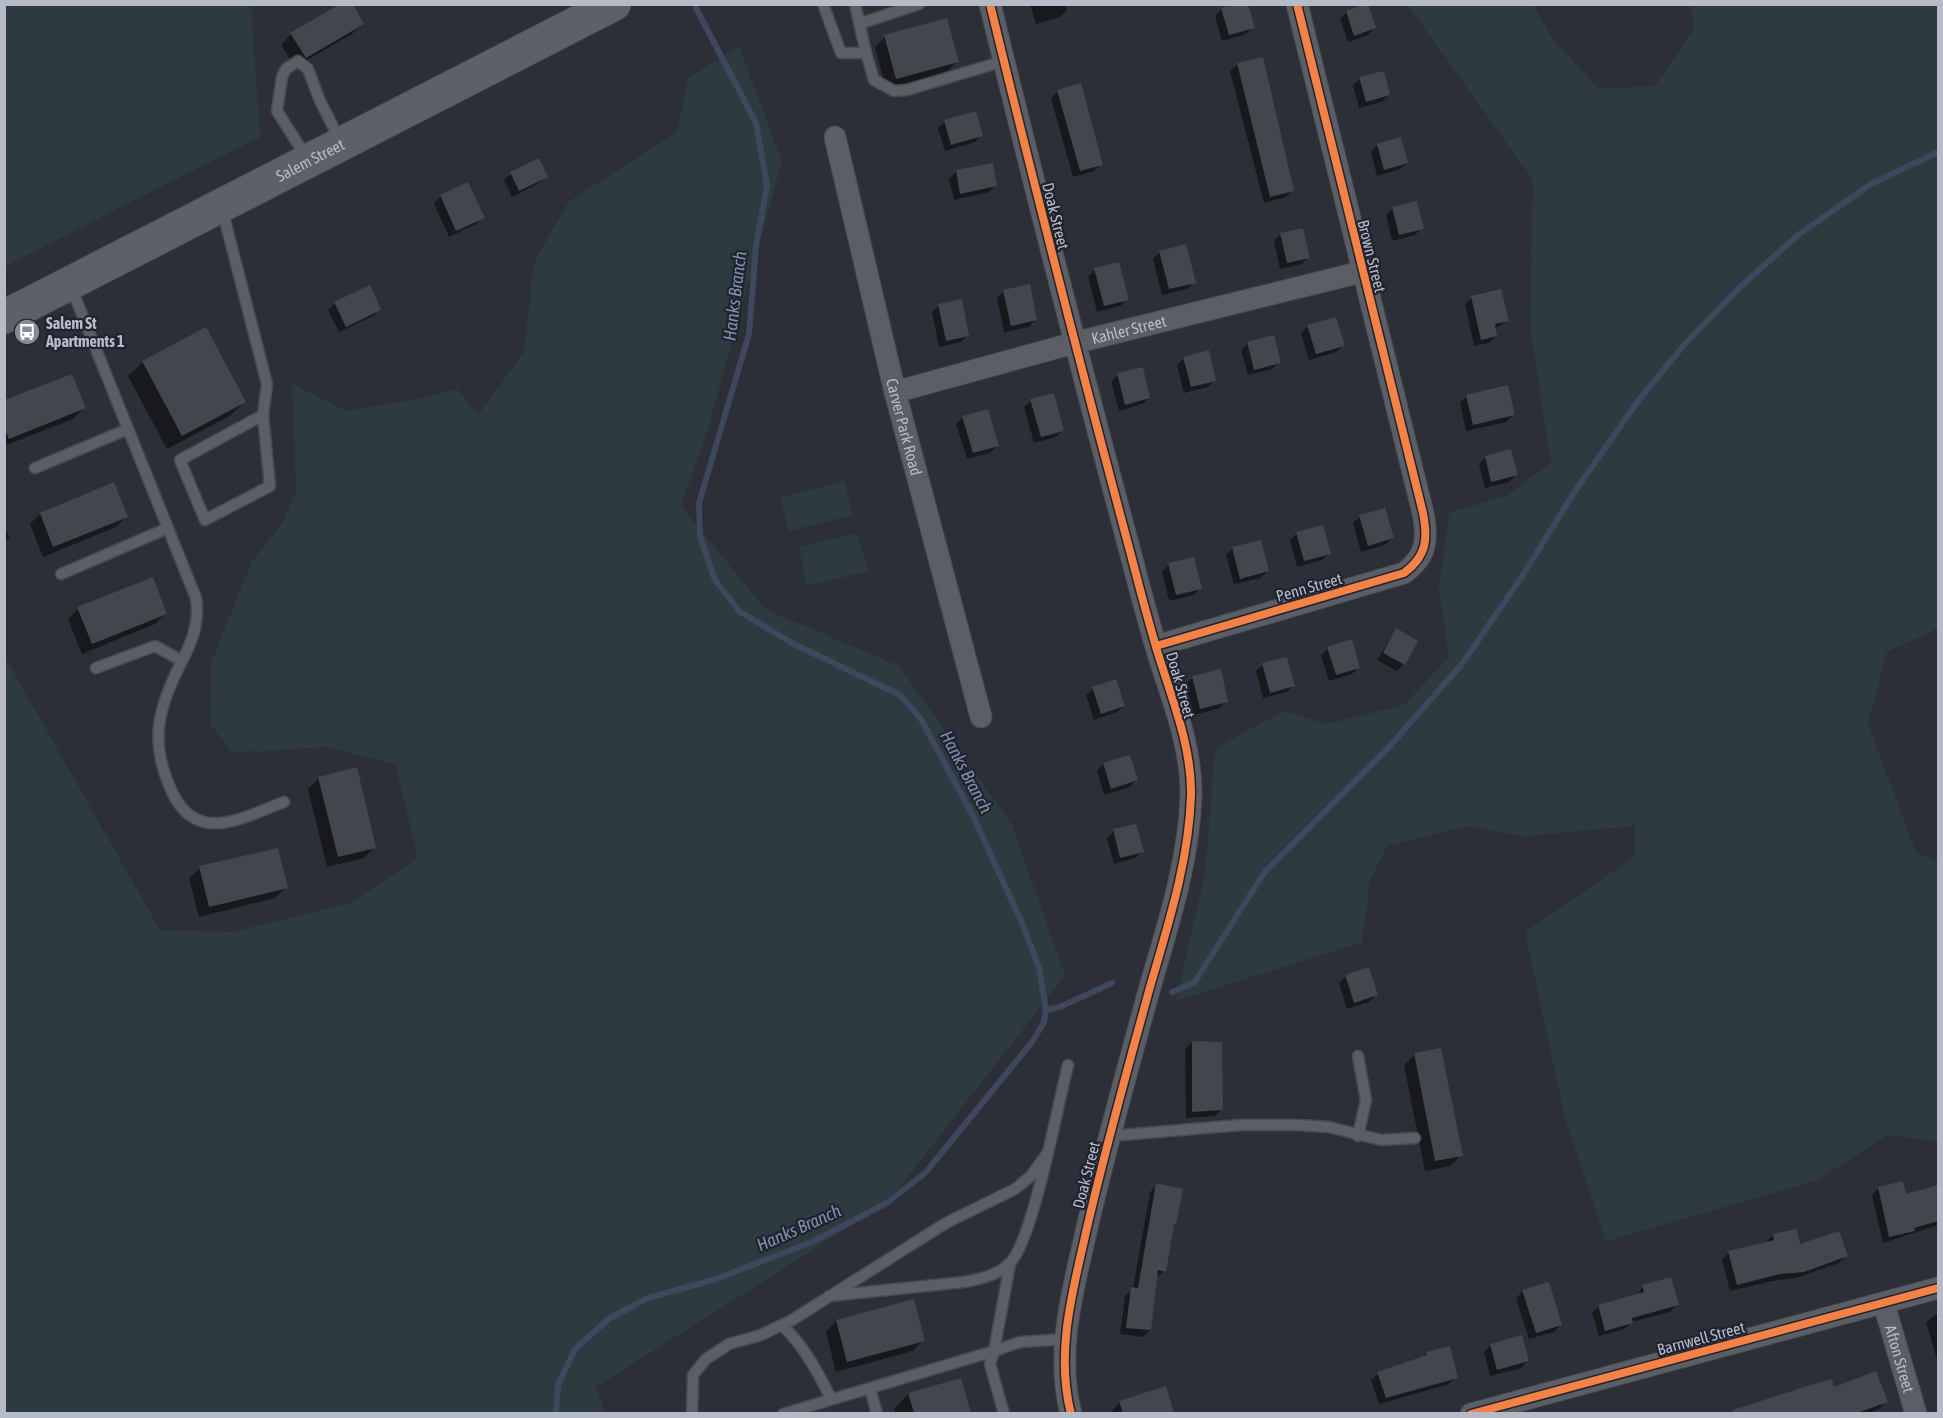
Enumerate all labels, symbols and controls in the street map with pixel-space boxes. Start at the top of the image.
street label: Salem Street [273,135,348,185]
street label: Doak Street [1039,181,1073,252]
street label: Brown Street [1354,218,1390,295]
water label: Hanks Branch [719,250,750,342]
street label: Kahler Street [1090,311,1168,347]
place label: Salem St Apartments 1 [45,314,125,350]
bus stop icon: Salem St Apartments 1 [12,317,42,347]
street label: Carver Park Road [883,377,926,477]
street label: Penn Street [1274,569,1344,605]
street label: Doak Street [1163,650,1199,721]
water label: Hanks Branch [936,727,997,817]
street label: Doak Street [1069,1139,1103,1210]
water label: Hanks Branch [753,1200,844,1255]
street label: Barnwell Street [1655,1318,1747,1358]
street label: Afton Street [1882,1323,1918,1395]

